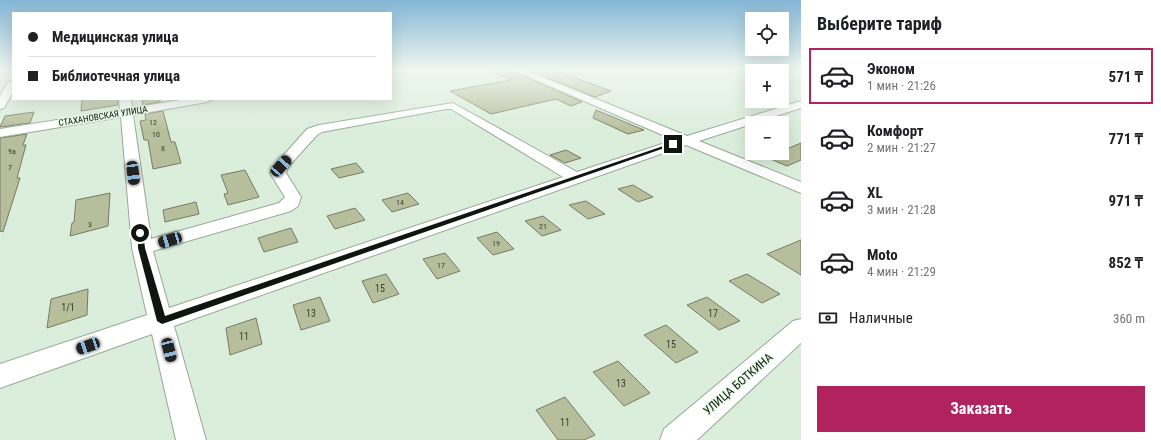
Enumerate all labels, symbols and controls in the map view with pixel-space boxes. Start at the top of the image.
map controls [745,12,789,160]
button: locate [745,12,789,56]
text: Выберите тариф [817,13,942,34]
text: Медицинская улица [52,28,178,46]
icon: car [819,58,855,94]
text: Эконом [867,60,915,78]
button: + [745,64,789,108]
text: Библиотечная улица [52,67,180,85]
text: 571 ₸ [1109,68,1143,86]
text: 1 мин · 21:26 [867,78,936,93]
street label: СТАХАНОВСКАЯ УЛИЦА [58,104,148,128]
button: − [745,116,789,160]
house number: 12 [149,118,157,127]
icon: car [819,120,855,156]
text: Комфорт [867,122,924,140]
house number: 10 [152,130,160,139]
text: 771 ₸ [1109,130,1143,148]
route end [664,135,682,153]
text: 2 мин · 21:27 [867,140,936,155]
house number: 8 [161,144,165,153]
house number: 9а [8,147,16,156]
car [269,153,293,179]
car [126,160,140,186]
house number: 7 [8,163,12,172]
icon: car [819,182,855,218]
text: XL [867,184,883,202]
text: 971 ₸ [1109,192,1143,210]
house number: 14 [396,198,404,207]
text: 3 мин · 21:28 [867,202,936,217]
house number: 3 [88,220,92,229]
house number: 21 [539,222,547,231]
route start [131,224,149,242]
car [157,231,183,249]
house number: 19 [492,239,500,248]
icon: car [819,244,855,280]
text: Moto [867,246,898,264]
text: 852 ₸ [1109,254,1143,272]
house number: 17 [437,261,445,270]
text: 4 мин · 21:29 [867,264,936,279]
house number: 15 [375,283,385,294]
house number: 1/1 [61,302,75,313]
icon: cash [817,307,839,329]
house number: 13 [306,308,316,319]
house number: 17 [708,308,718,319]
text: Наличные [849,309,913,327]
text: 360 m [1113,311,1145,326]
house number: 11 [239,331,249,342]
car [75,336,101,356]
car [160,337,178,363]
house number: 15 [666,339,676,350]
street label: УЛИЦА БОТКИНА [701,350,776,418]
house number: 13 [616,378,626,389]
button: Заказать [817,386,1145,432]
house number: 11 [560,417,570,428]

